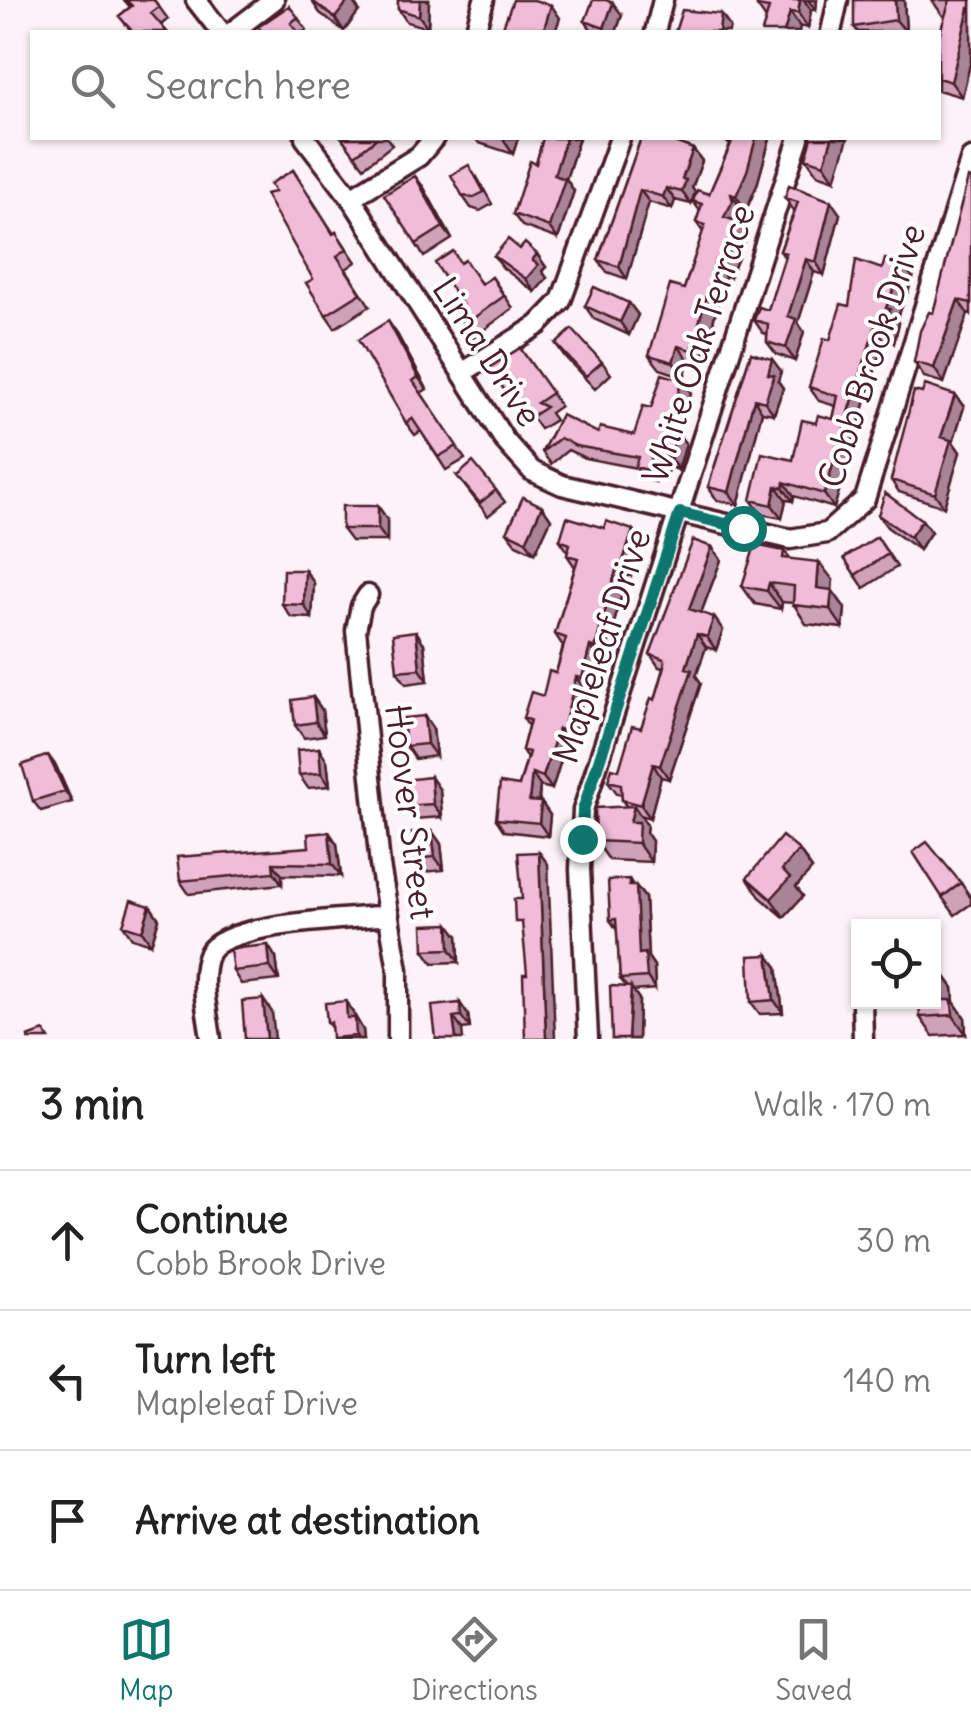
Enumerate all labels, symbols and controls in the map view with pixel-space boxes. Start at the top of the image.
search box [30,30,941,140]
icon: search [65,58,120,113]
text: Search here [145,62,351,109]
street label: White Oak Terrace [632,199,764,489]
street label: Cobb Brook Drive [808,218,934,493]
street label: Lima Drive [423,269,552,434]
route start [721,506,767,552]
street label: Mapleleaf Drive [542,523,660,769]
street label: Hoover Street [376,702,446,922]
route end [560,817,606,863]
map controls [851,919,941,1009]
button: locate [851,919,941,1009]
text: 3 min [40,1078,144,1130]
text: Walk · 170 m [754,1084,931,1125]
text: Continue [135,1196,288,1243]
icon: ahead [40,1213,95,1268]
text: 30 m [856,1220,931,1261]
text: Cobb Brook Drive [135,1243,386,1284]
text: Turn left [135,1336,275,1383]
icon: left [40,1353,95,1408]
text: 140 m [843,1360,931,1401]
text: Mapleleaf Drive [135,1383,358,1424]
icon: arrive [40,1493,95,1548]
text: Arrive at destination [135,1497,480,1544]
tab: Map [119,1612,174,1708]
tab: Directions [411,1612,538,1708]
tab: Saved [775,1612,852,1708]

